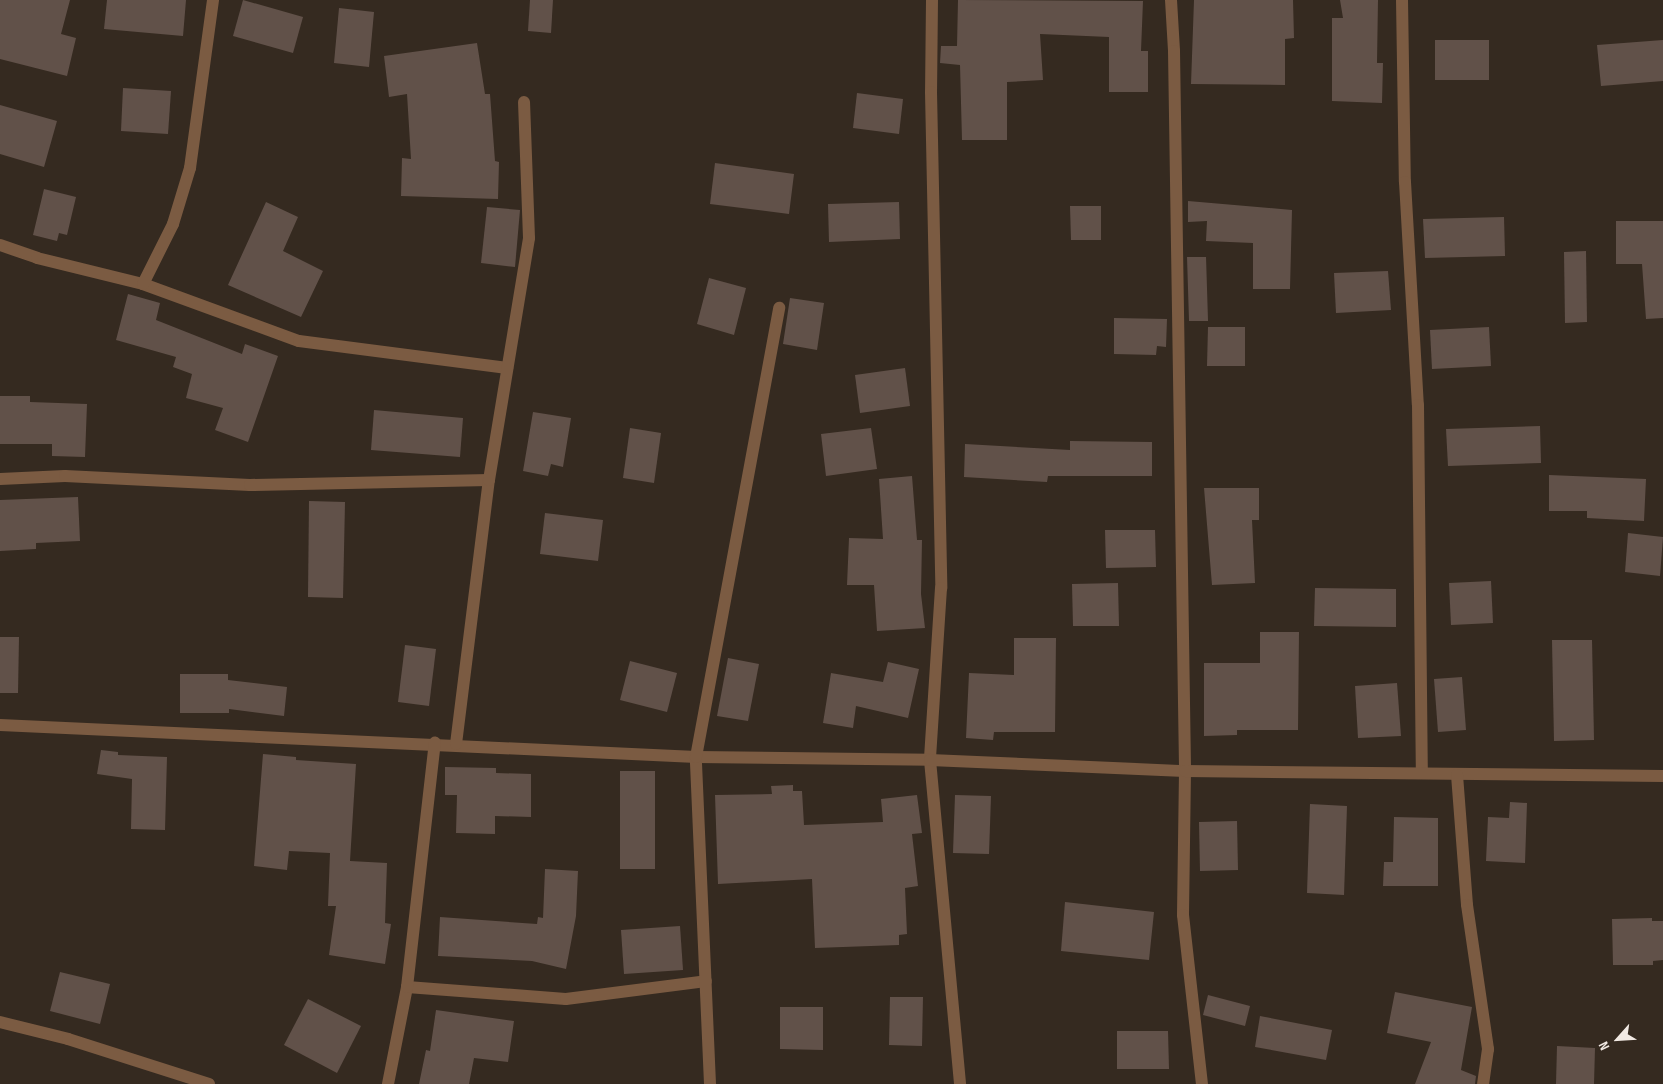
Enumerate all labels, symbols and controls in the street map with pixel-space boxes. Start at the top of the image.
north arrow [1593,1014,1643,1064]
text: N [1595,1039,1613,1053]

